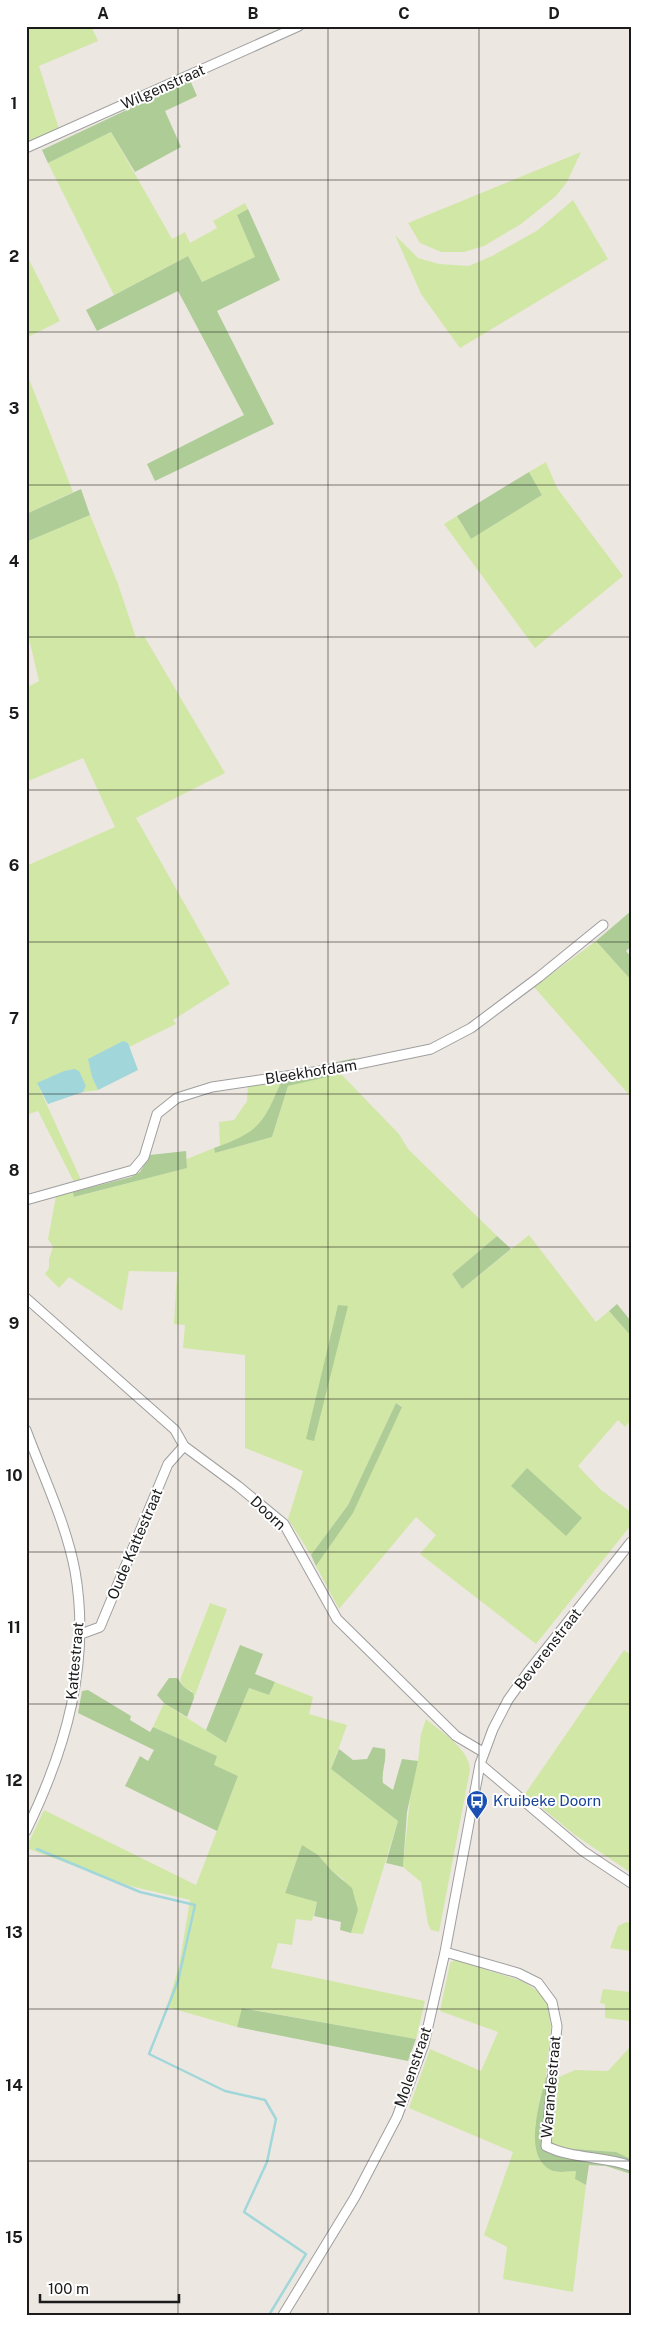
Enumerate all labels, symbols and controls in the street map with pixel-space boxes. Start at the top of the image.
text: A [97,4,109,23]
text: B [248,4,259,23]
text: C [398,4,410,23]
text: D [548,4,560,23]
street label: Wilgenstraat [118,60,207,113]
text: 1 [11,94,17,113]
text: 2 [9,247,19,266]
text: 3 [9,399,19,418]
text: 4 [9,552,20,571]
text: 5 [9,704,20,723]
text: 6 [9,856,19,875]
text: 7 [9,1009,19,1028]
street label: Bleekhofdam [264,1056,358,1087]
text: 8 [9,1161,20,1180]
text: 9 [9,1314,19,1333]
text: 10 [5,1466,23,1485]
street label: Oude Kattestraat [103,1486,166,1602]
street label: Doorn [247,1492,289,1533]
street label: Beverenstraat [511,1605,585,1693]
text: 11 [7,1618,21,1637]
street label: Kattestraat [63,1621,86,1701]
text: 12 [5,1771,23,1790]
bus stop icon: Kruibeke Doorn [465,1789,489,1820]
place label: Kruibeke Doorn [493,1792,601,1809]
text: 13 [5,1923,23,1942]
street label: Molenstraat [391,2024,434,2109]
street label: Warandestraat [538,2035,563,2139]
text: 14 [5,2076,23,2095]
text: 15 [5,2228,23,2247]
scale bar [40,2271,179,2303]
text: 100 m [48,2280,89,2297]

